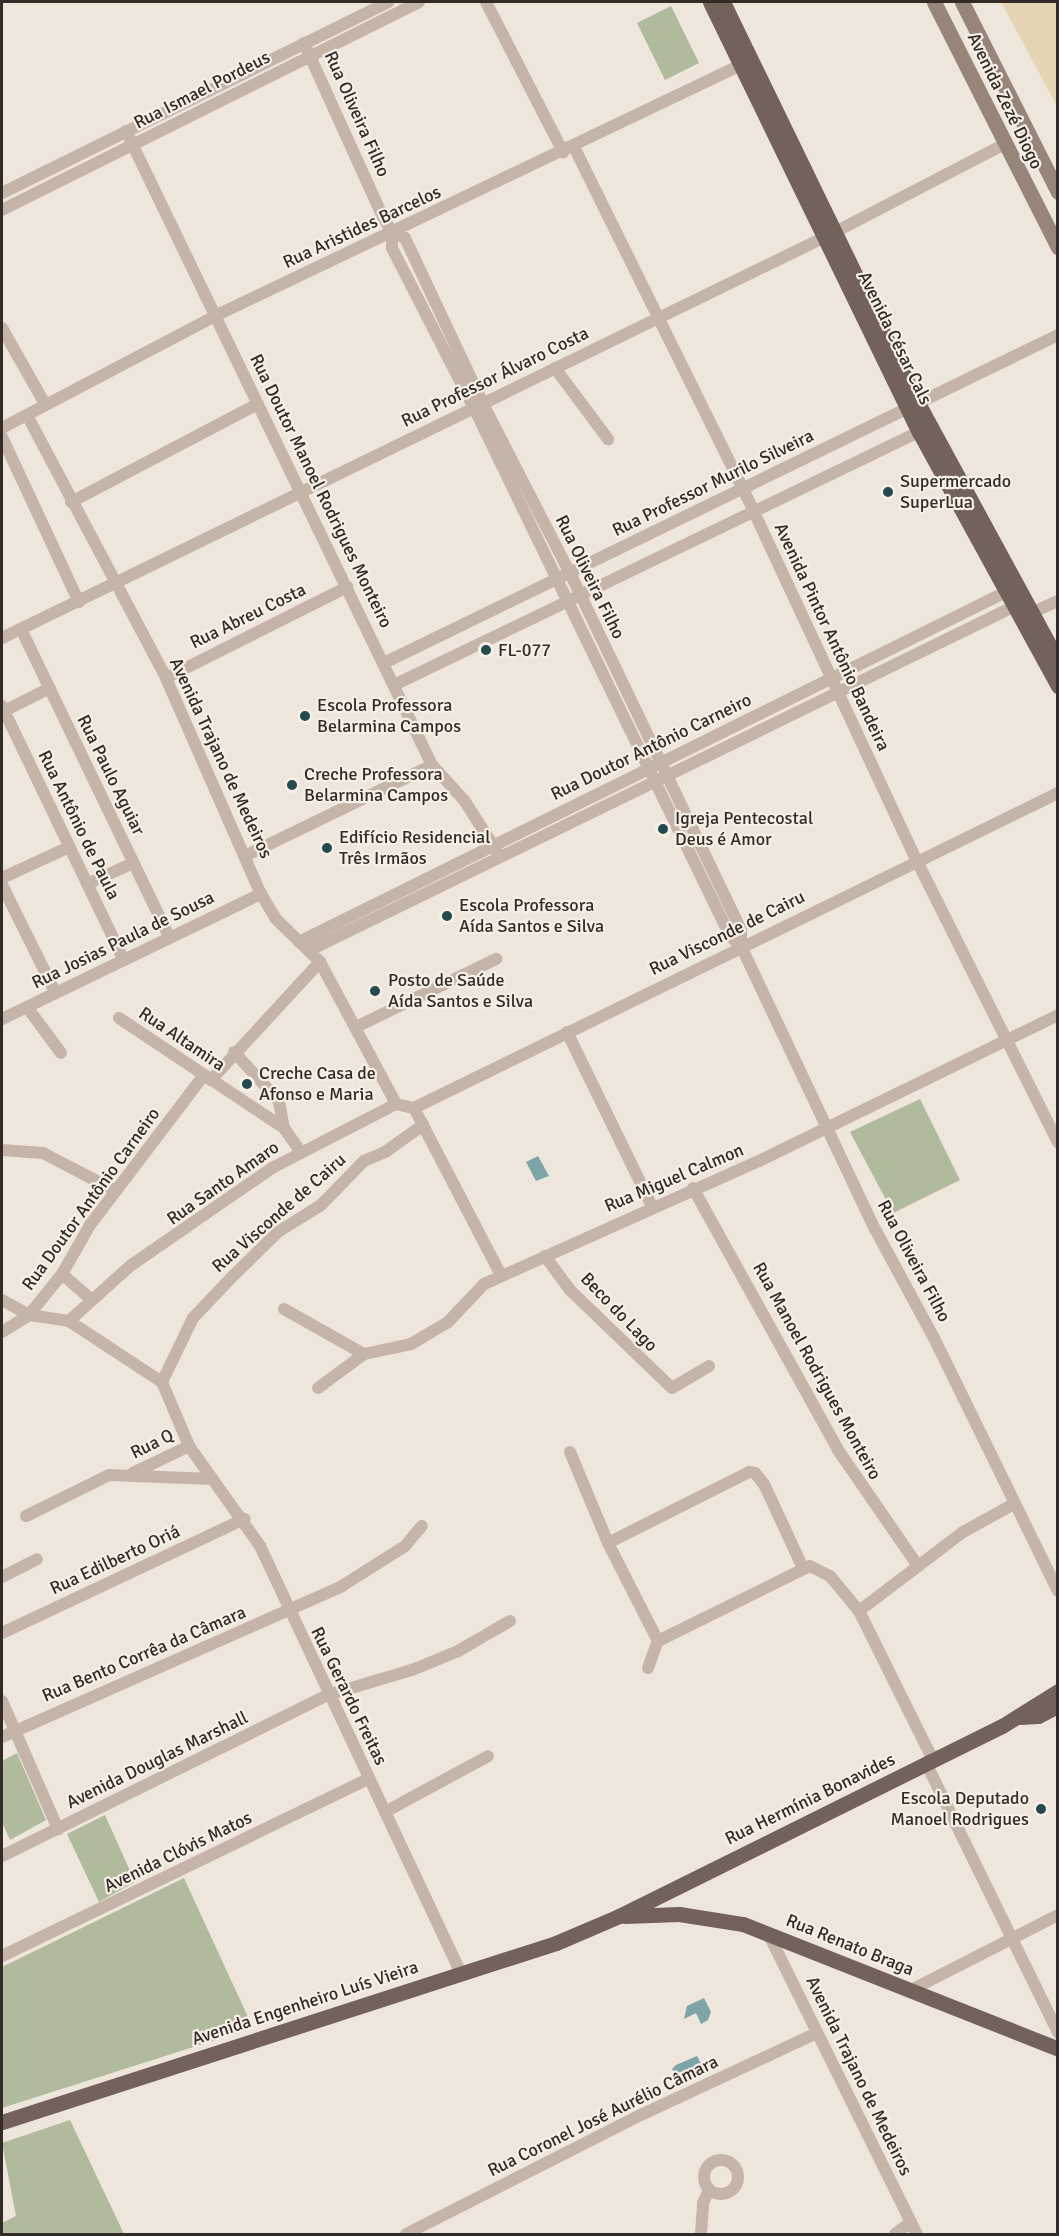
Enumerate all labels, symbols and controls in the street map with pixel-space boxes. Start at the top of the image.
street label: Avenida Zezé Diogo [963,29,1047,173]
street label: Rua Ismael Pordeus [130,46,274,134]
street label: Rua Oliveira Filho [320,48,394,180]
street label: Rua Aristides Barcelos [280,181,444,273]
street label: Avenida César Cals [853,268,937,408]
street label: Rua Professor Álvaro Costa [398,322,592,432]
street label: Rua Doutor Manoel Rodrigues Monteiro [245,350,397,632]
street label: Rua Professor Murilo Silveira [609,425,817,541]
place label: Supermercado SuperLua [900,471,1011,514]
marker: Supermercado SuperLua [881,485,895,499]
street label: Rua Oliveira Filho [551,511,629,643]
street label: Avenida Pintor Antônio Bandeira [770,520,894,754]
street label: Rua Abreu Costa [186,579,310,653]
place label: FL-077 [498,639,551,661]
marker: FL-077 [479,643,493,657]
street label: Avenida Trajano de Medeiros [165,654,277,862]
street label: Rua Doutor Antônio Carneiro [547,689,755,805]
place label: Escola Professora Belarmina Campos [317,695,461,738]
marker: Escola Professora Belarmina Campos [298,709,312,723]
street label: Rua Paulo Aguiar [73,711,149,839]
street label: Rua Antônio de Paula [33,747,125,903]
place label: Creche Professora Belarmina Campos [304,764,448,806]
marker: Creche Professora Belarmina Campos [285,778,299,792]
place label: Igreja Pentecostal Deus é Amor [675,808,813,850]
marker: Igreja Pentecostal Deus é Amor [656,822,670,836]
place label: Edifício Residencial Três Irmãos [339,827,490,870]
marker: Edifício Residencial Três Irmãos [320,841,334,855]
street label: Rua Josias Paula de Sousa [28,886,218,994]
street label: Rua Visconde de Cairu [646,886,808,980]
place label: Escola Professora Aída Santos e Silva [459,895,604,938]
marker: Escola Professora Aída Santos e Silva [440,909,454,923]
place label: Posto de Saúde Aída Santos e Silva [388,970,533,1012]
marker: Posto de Saúde Aída Santos e Silva [366,982,384,1000]
street label: Rua Altamira [135,1002,229,1076]
place label: Creche Casa de Afonso e Maria [259,1063,376,1106]
marker: Creche Casa de Afonso e Maria [240,1077,254,1091]
street label: Rua Doutor Antônio Carneiro [17,1103,165,1295]
street label: Rua Santo Amaro [163,1136,283,1230]
street label: Rua Miguel Calmon [601,1139,747,1217]
street label: Rua Visconde de Cairu [208,1149,350,1277]
street label: Rua Oliveira Filho [873,1196,955,1326]
street label: Rua Manoel Rodrigues Monteiro [748,1259,886,1483]
street label: Beco do Lago [576,1268,662,1356]
street label: Rua Q [127,1424,177,1464]
street label: Rua Edilberto Oriá [47,1520,183,1600]
street label: Rua Bento Corrêa da Câmara [39,1601,249,1707]
street label: Rua Gerardo Freitas [306,1623,392,1769]
street label: Avenida Douglas Marshall [63,1707,251,1813]
street label: Rua Hermínia Bonavides [722,1748,898,1850]
place label: Escola Deputado Manoel Rodrigues [890,1788,1029,1830]
marker: Escola Deputado Manoel Rodrigues [1034,1802,1048,1816]
street label: Avenida Clóvis Matos [101,1807,255,1897]
street label: Rua Renato Braga [783,1910,917,1980]
street label: Avenida Engenheiro Luís Vieira [189,1956,421,2050]
street label: Avenida Trajano de Medeiros [801,1973,917,2179]
street label: Rua Coronel José Aurélio Câmara [484,2051,722,2181]

